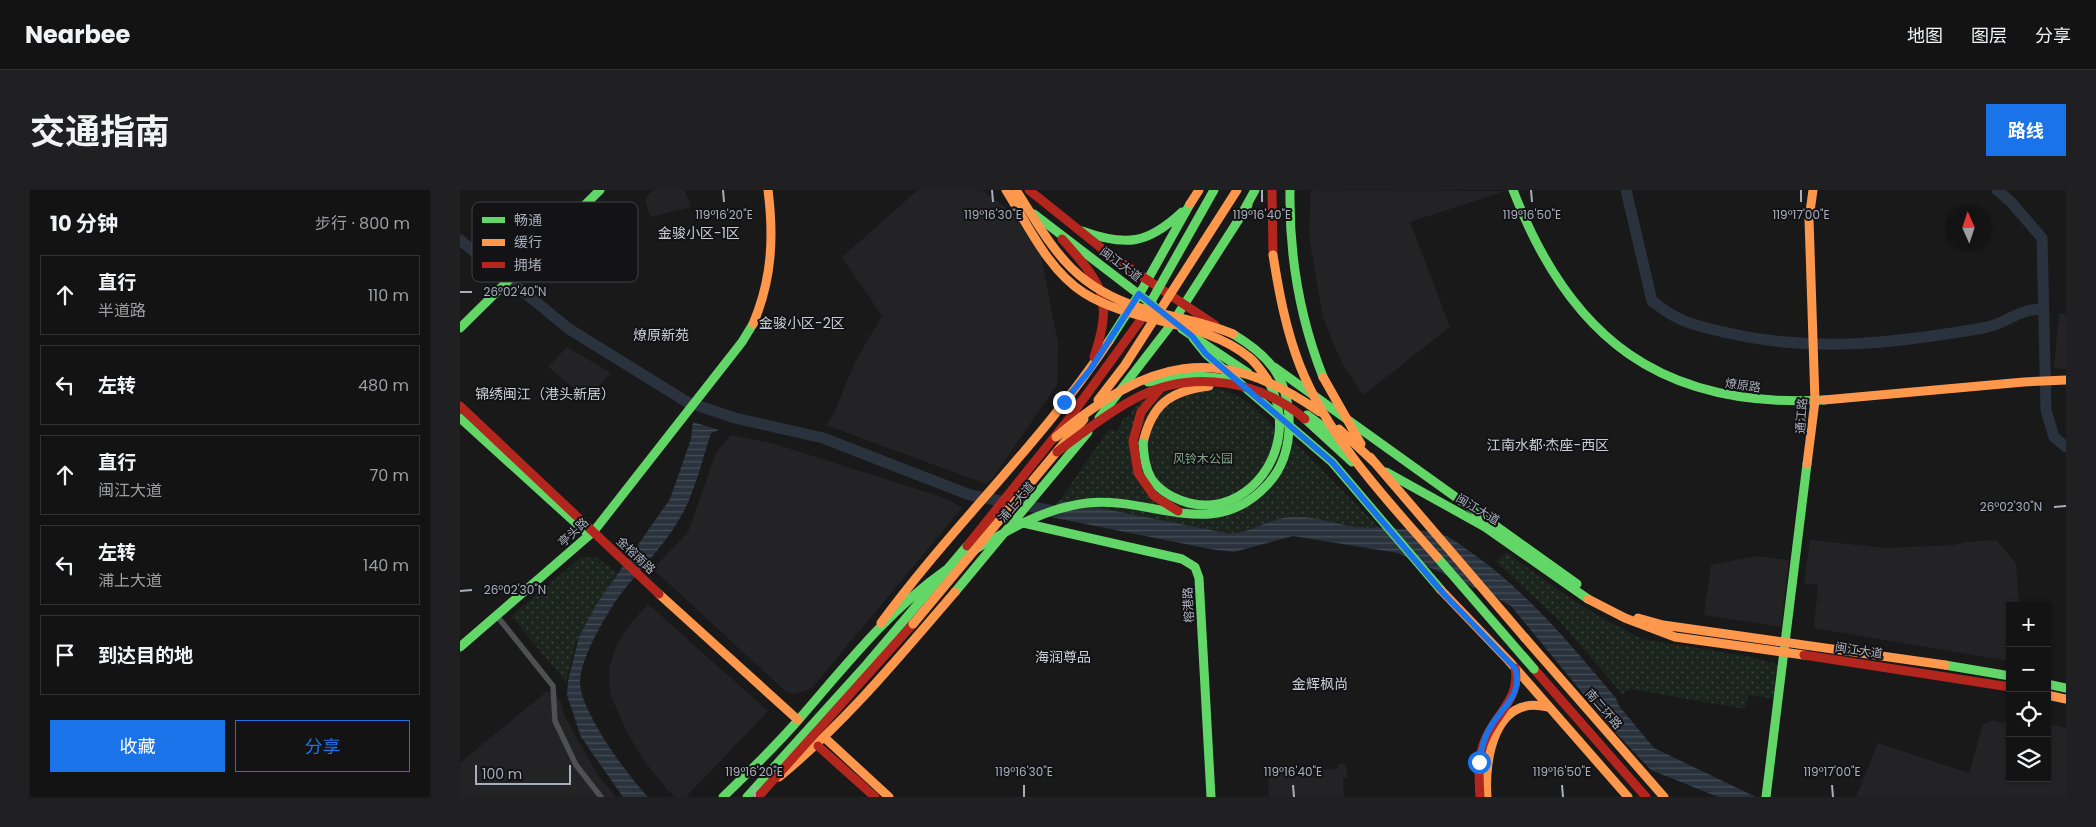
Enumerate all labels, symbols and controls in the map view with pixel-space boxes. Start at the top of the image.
text: Nearbee [25,18,130,51]
text: 地图 [1907,23,1943,48]
text: 图层 [1971,23,2007,48]
text: 分享 [2035,23,2071,48]
button: 路线 [1986,104,2066,156]
text: 交通指南 [30,107,170,156]
legend [472,202,638,282]
north arrow [1946,205,1991,250]
text: 119°16'20"E [695,206,753,223]
text: 119°16'30"E [964,206,1022,223]
text: 119°16'40"E [1233,206,1291,223]
text: 119°16'50"E [1503,206,1561,223]
text: 119°17'00"E [1772,206,1830,223]
text: 10 分钟 [50,209,118,238]
text: 畅通 [514,210,542,230]
text: 步行 · 800 m [315,212,410,235]
district label: 金骏小区-1区 [658,223,740,243]
text: 缓行 [514,232,542,252]
street label: 闽江大道 [1097,243,1145,285]
text: 拥堵 [514,255,542,275]
text: 直行 [98,269,136,296]
icon: ahead [51,281,79,309]
text: 26°02'40"N [484,283,546,300]
text: 110 m [368,284,409,307]
text: 半道路 [98,299,146,322]
district label: 金骏小区-2区 [759,313,845,333]
district label: 燎原新苑 [633,325,689,345]
icon: left [51,371,79,399]
text: 左转 [98,372,136,399]
text: 480 m [358,374,409,397]
street label: 燎原路 [1724,374,1762,396]
district label: 锦绣闽江（港头新居） [475,384,615,404]
route end [1053,391,1076,414]
street label: 通江路 [1791,397,1811,435]
district label: 江南水都·杰座-西区 [1487,435,1609,455]
text: 直行 [98,449,136,476]
park label: 风铃木公园 [1173,450,1233,467]
icon: ahead [51,461,79,489]
text: 70 m [369,464,409,487]
street label: 浦上大道 [994,478,1038,526]
text: 闽江大道 [98,479,162,502]
street label: 闽江大道 [1453,489,1503,529]
text: 26°02'30"N [1980,498,2042,515]
street label: 亭头路 [554,514,592,550]
street label: 金榕南路 [613,532,659,578]
text: 左转 [98,539,136,566]
icon: left [51,551,79,579]
text: 140 m [363,554,409,577]
text: 浦上大道 [98,569,162,592]
text: 26°02'30"N [484,581,546,598]
street label: 榕港路 [1179,587,1197,623]
map controls [2006,602,2051,782]
button: + [2006,602,2051,647]
street label: 闽江大道 [1834,638,1884,662]
icon: arrive [51,641,79,669]
text: 到达目的地 [98,642,193,669]
district label: 海润尊品 [1035,647,1091,667]
button: − [2006,647,2051,692]
district label: 金辉枫尚 [1292,674,1348,694]
street label: 南二环路 [1582,685,1626,733]
button: locate [2006,692,2051,737]
button: 收藏 [50,720,225,772]
button: 分享 [235,720,410,772]
button: layers [2006,737,2051,782]
route start [1468,751,1491,774]
scale bar [475,762,571,785]
text: 119°16'20"E [725,763,783,780]
text: 119°16'30"E [995,763,1053,780]
text: 119°16'40"E [1264,763,1322,780]
text: 119°16'50"E [1533,763,1591,780]
text: 119°17'00"E [1803,763,1861,780]
text: 100 m [482,764,522,784]

